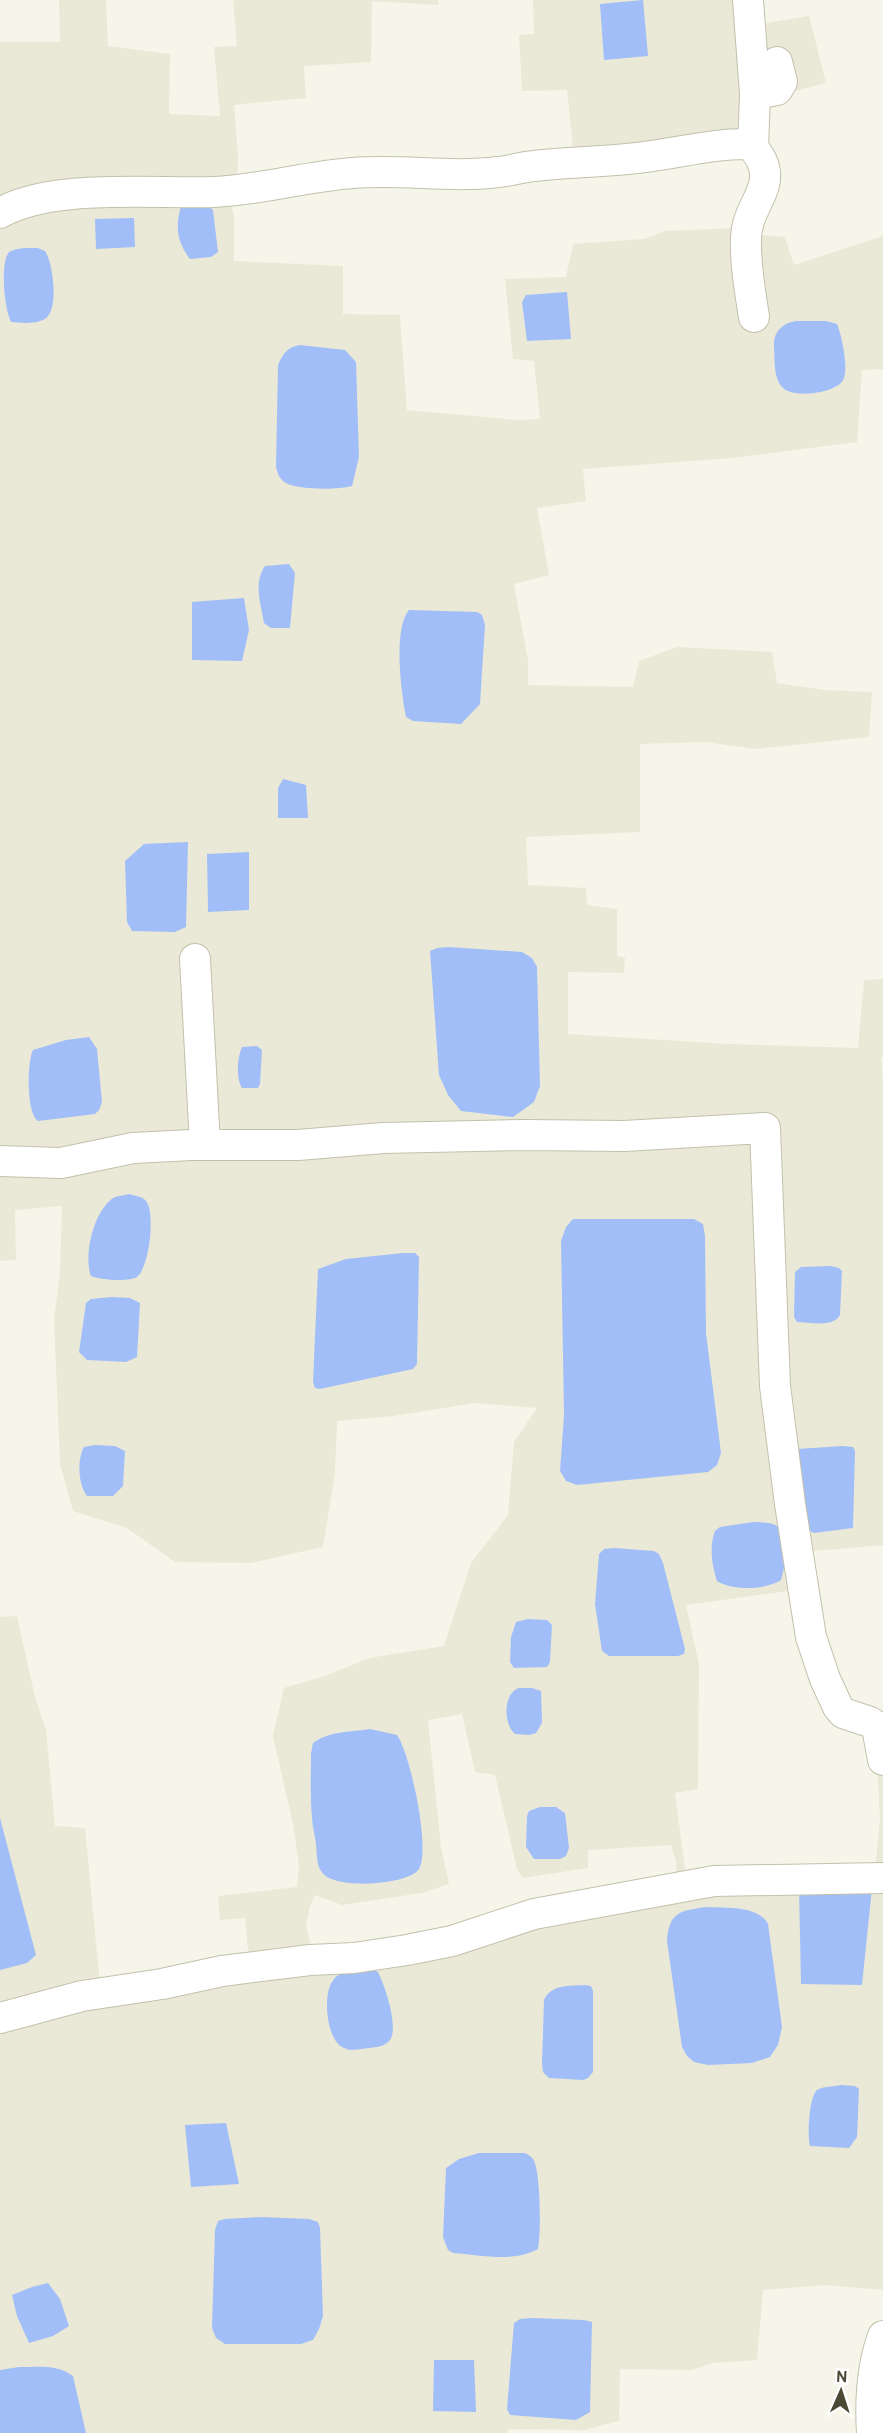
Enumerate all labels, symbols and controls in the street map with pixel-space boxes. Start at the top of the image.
north arrow [811,2361,871,2421]
text: N [835,2368,848,2388]

